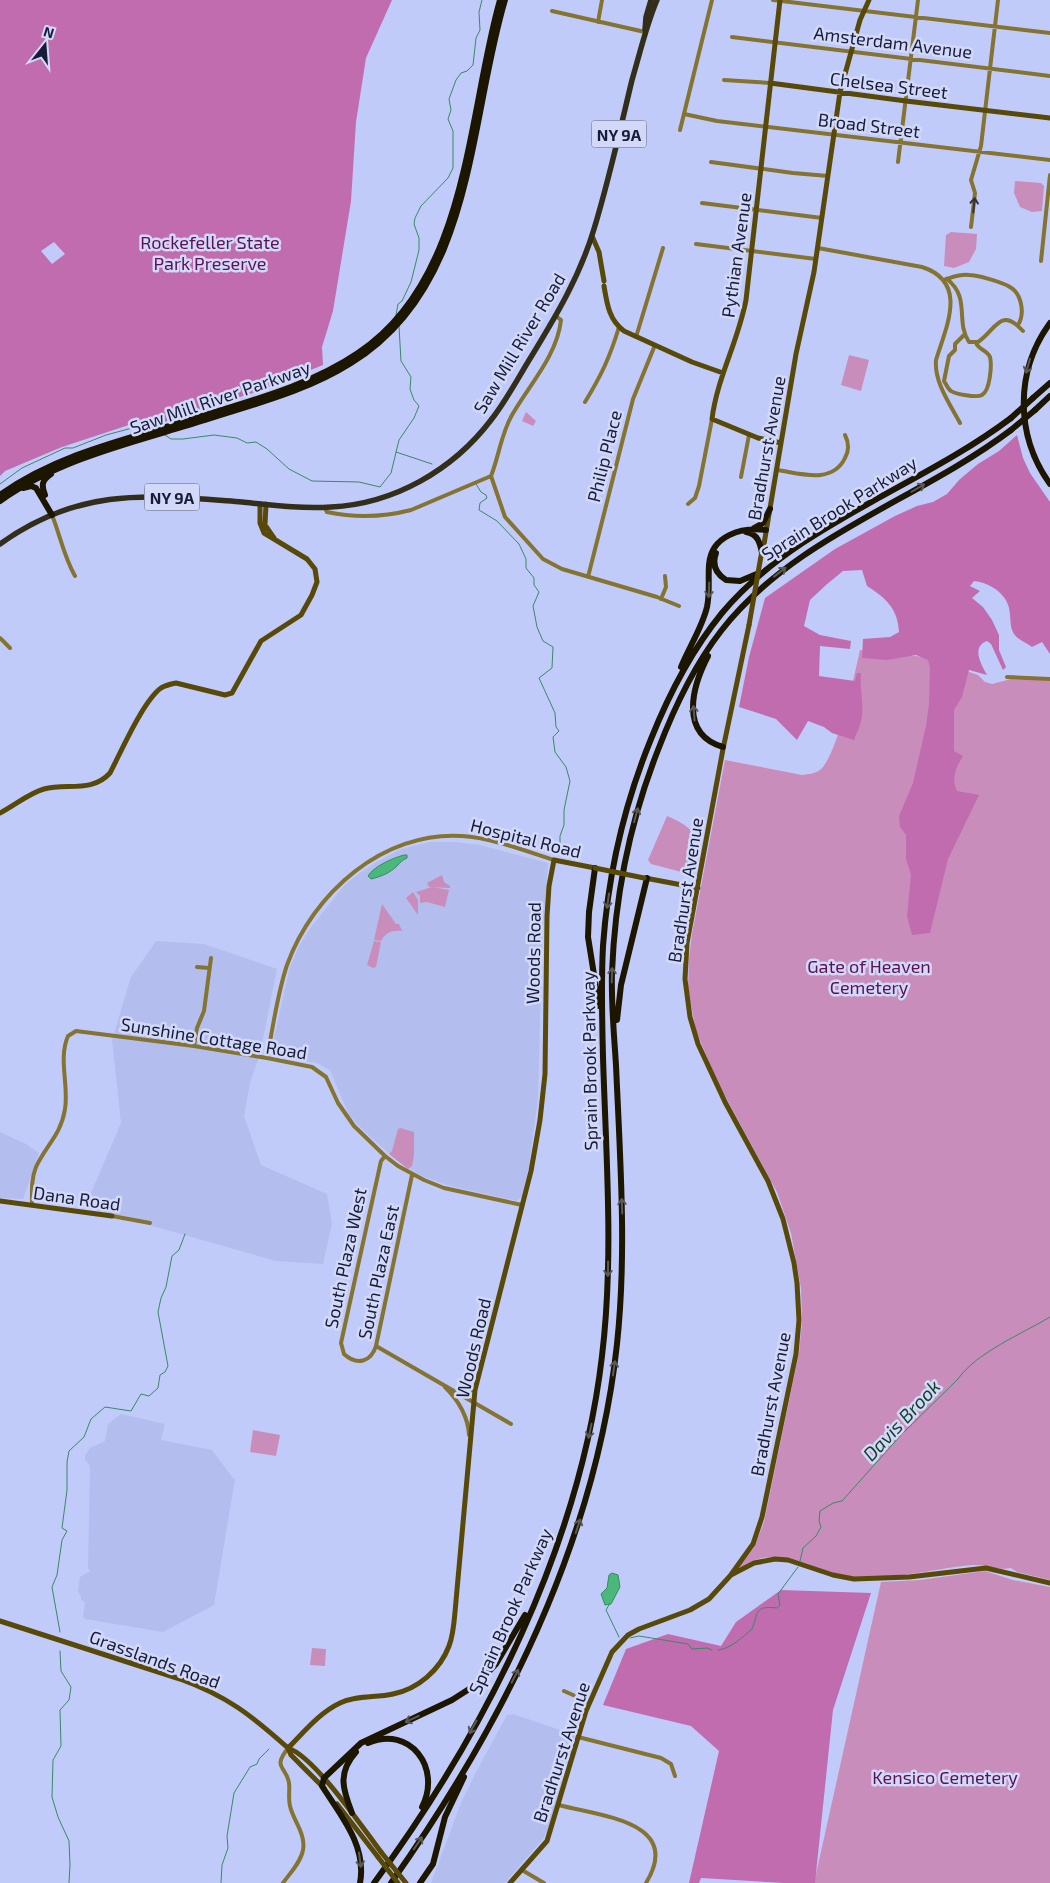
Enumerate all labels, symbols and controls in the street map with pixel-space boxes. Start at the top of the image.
north arrow [20,20,70,70]
street label: Amsterdam Avenue [812,21,974,63]
text: N [42,22,56,42]
street label: Chelsea Street [829,67,949,103]
street label: Broad Street [817,108,921,142]
road number: NY 9A [592,120,646,148]
street label: Pythian Avenue [716,191,756,319]
one-way arrow [969,197,979,213]
park label: Rockefeller State Park Preserve [140,231,280,274]
street label: Saw Mill River Road [468,269,570,417]
street label: Saw Mill River Parkway [127,356,314,438]
one-way arrow [1023,358,1033,374]
street label: Bradhurst Avenue [742,374,790,522]
street label: Philip Place [582,408,626,504]
street label: Sprain Brook Parkway [757,451,921,565]
one-way arrow [911,483,926,493]
road number: NY 9A [144,484,200,511]
one-way arrow [773,567,786,578]
one-way arrow [704,582,714,598]
one-way arrow [689,706,699,722]
one-way arrow [632,807,641,823]
street label: Hospital Road [468,814,584,862]
street label: Bradhurst Avenue [663,816,707,964]
one-way arrow [603,893,613,909]
street label: Woods Road [521,902,545,1004]
park label: Gate of Heaven Cemetery [807,955,931,998]
one-way arrow [608,967,617,983]
street label: Sprain Brook Parkway [576,971,602,1151]
street label: Sunshine Cottage Road [119,1012,309,1064]
street label: Dana Road [32,1181,122,1215]
street label: South Plaza West [319,1186,371,1330]
one-way arrow [617,1198,627,1214]
street label: South Plaza East [353,1203,403,1341]
one-way arrow [603,1261,613,1277]
street label: Woods Road [451,1296,495,1400]
street label: Bradhurst Avenue [745,1330,795,1478]
one-way arrow [609,1360,619,1376]
water label: Davis Brook [858,1375,944,1465]
one-way arrow [585,1422,594,1438]
one-way arrow [573,1518,583,1534]
street label: Sprain Brook Parkway [464,1524,557,1697]
street label: Grasslands Road [87,1625,223,1693]
one-way arrow [510,1668,520,1683]
street label: Bradhurst Avenue [528,1679,594,1825]
one-way arrow [405,1714,420,1724]
one-way arrow [468,1720,478,1734]
park label: Kensico Cemetery [872,1766,1018,1788]
one-way arrow [413,1836,423,1850]
one-way arrow [356,1852,366,1868]

